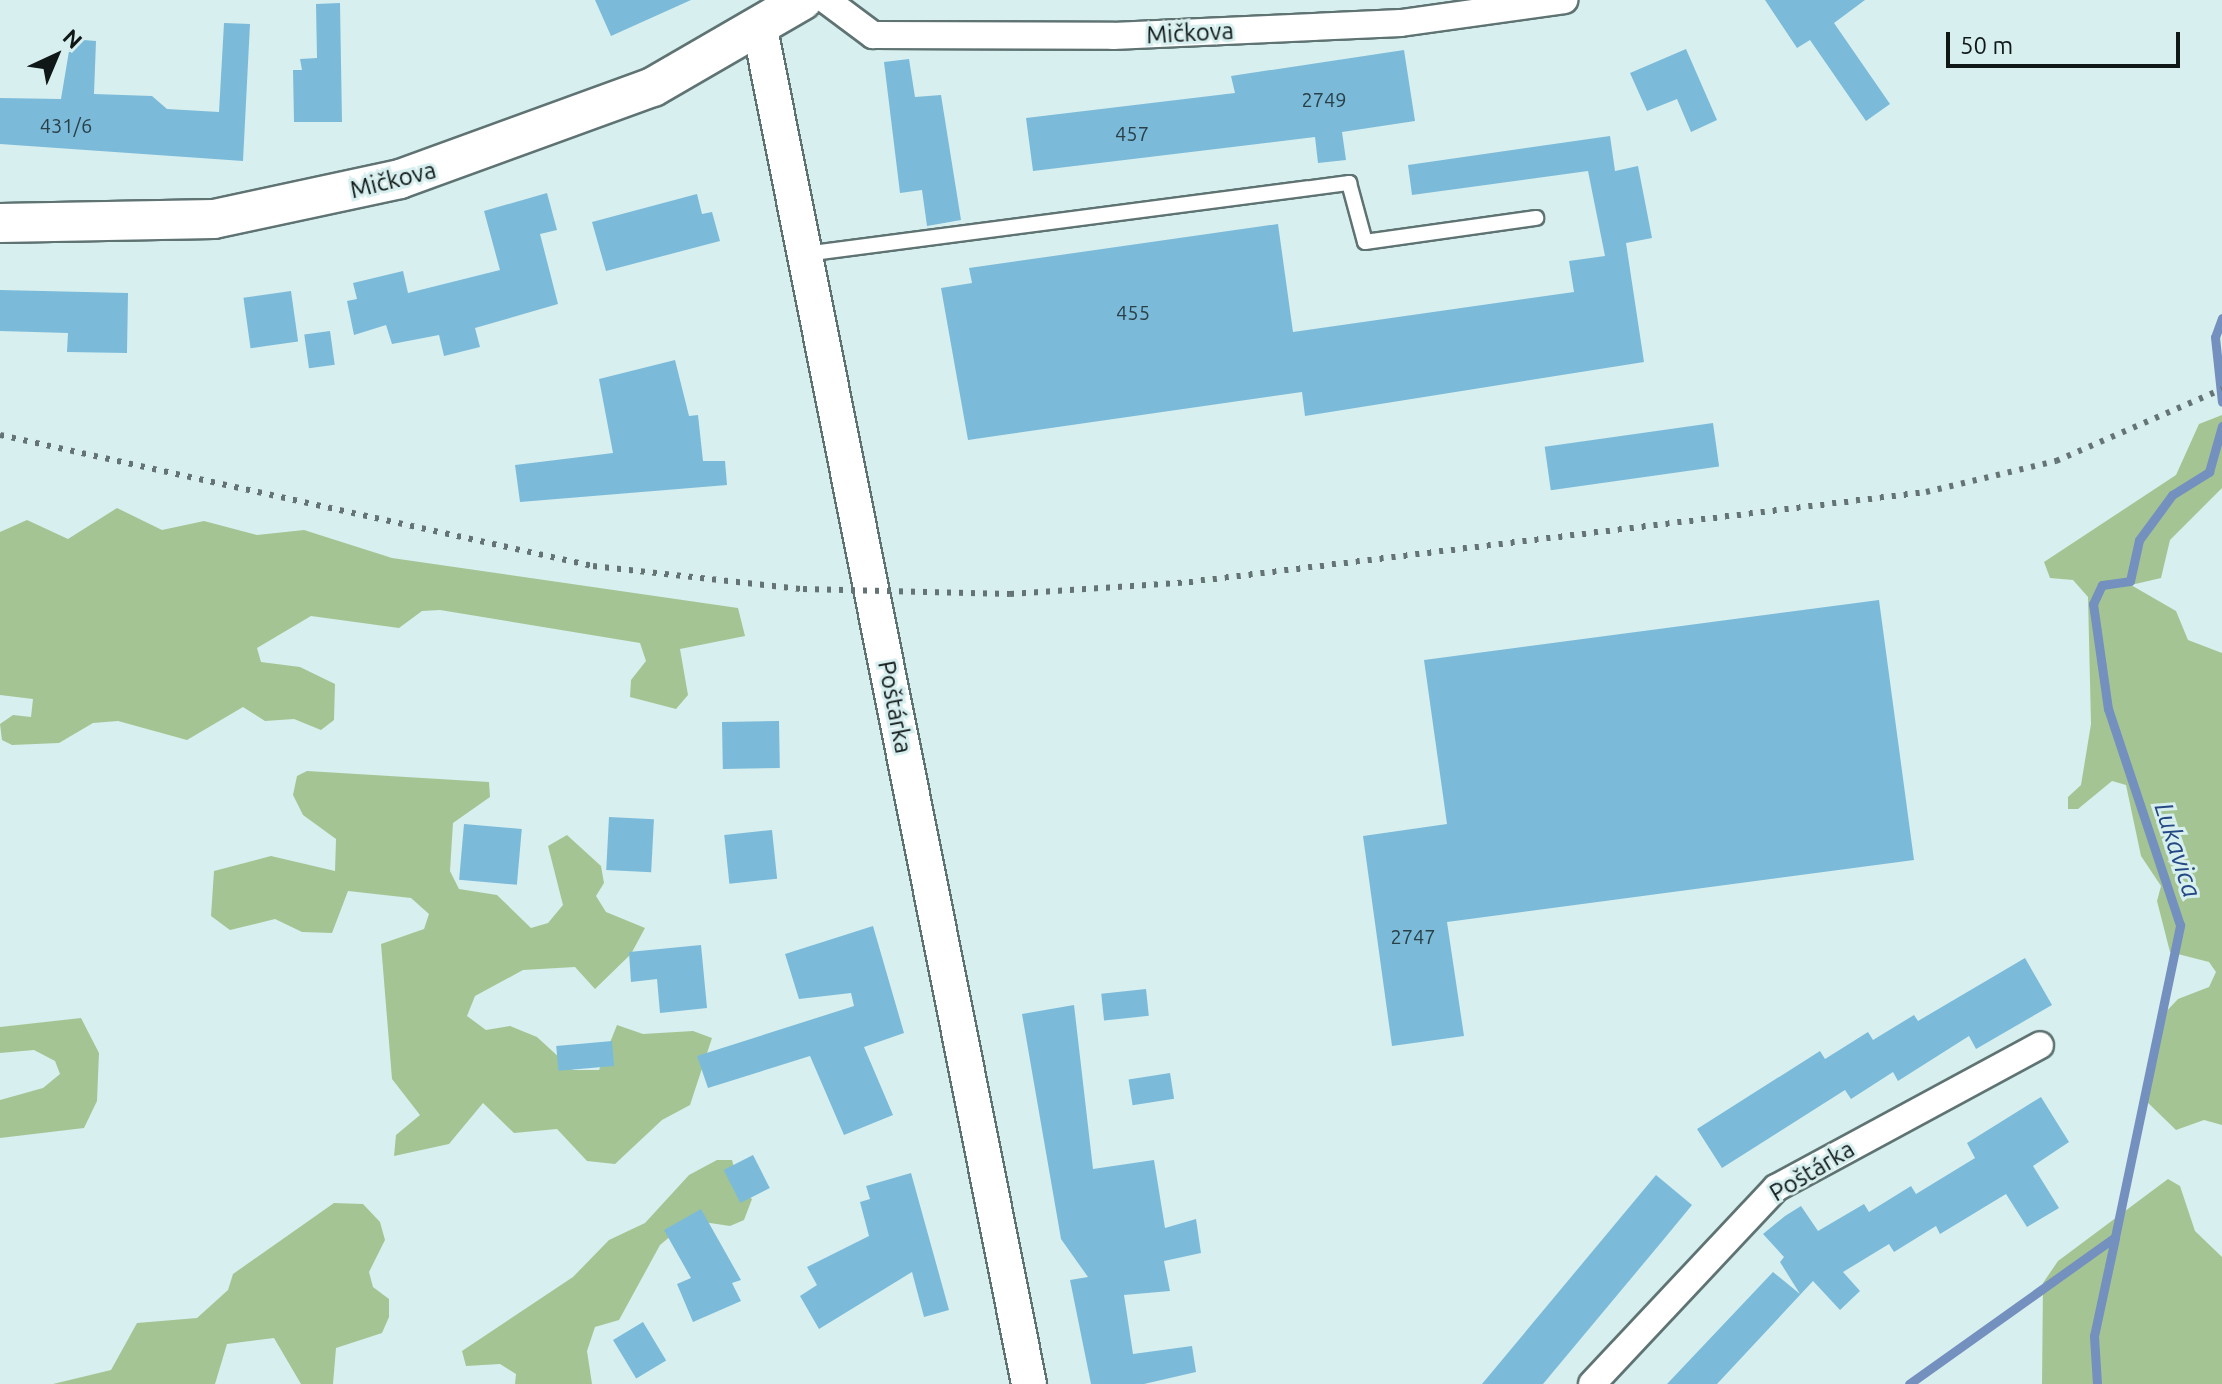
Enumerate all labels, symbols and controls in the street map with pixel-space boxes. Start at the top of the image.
north arrow [16,16,96,96]
street label: Mičkova [1146,16,1234,50]
scale bar [1950,16,2184,66]
text: N [58,24,88,53]
text: 50 m [1960,32,2013,59]
house number: 2749 [1301,87,1347,111]
house number: 431/6 [40,113,92,137]
house number: 457 [1115,121,1149,145]
street label: Mičkova [347,155,439,205]
house number: 455 [1116,300,1150,324]
street label: Poštárka [872,658,918,756]
water label: Lukavica [2148,799,2208,901]
house number: 2747 [1390,924,1436,948]
street label: Poštárka [1764,1135,1860,1207]

